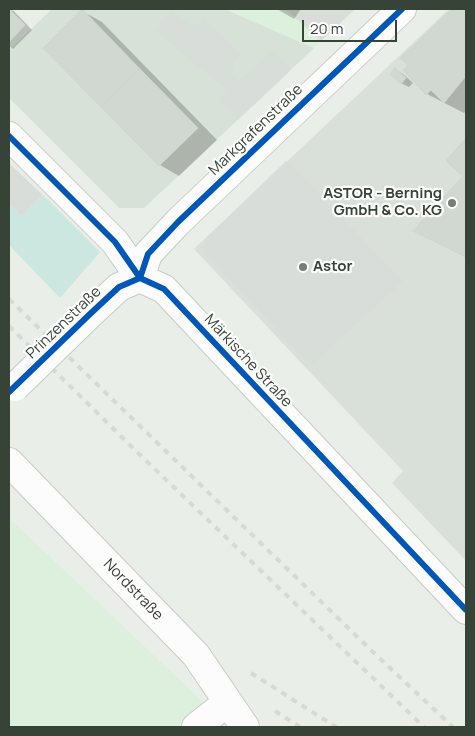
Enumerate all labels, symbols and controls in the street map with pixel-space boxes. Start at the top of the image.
scale bar [305,10,400,42]
text: 20 m [310,18,343,39]
street label: Markgrafenstraße [205,81,307,179]
place label: ASTOR - Berning GmbH & Co. KG [323,185,442,220]
marker: ASTOR - Berning GmbH & Co. KG [446,197,458,209]
place label: Astor [313,258,353,276]
marker: Astor [297,261,309,273]
street label: Prinzenstraße [23,283,105,363]
street label: Märkische Straße [200,311,296,411]
street label: Nordstraße [99,556,167,624]

